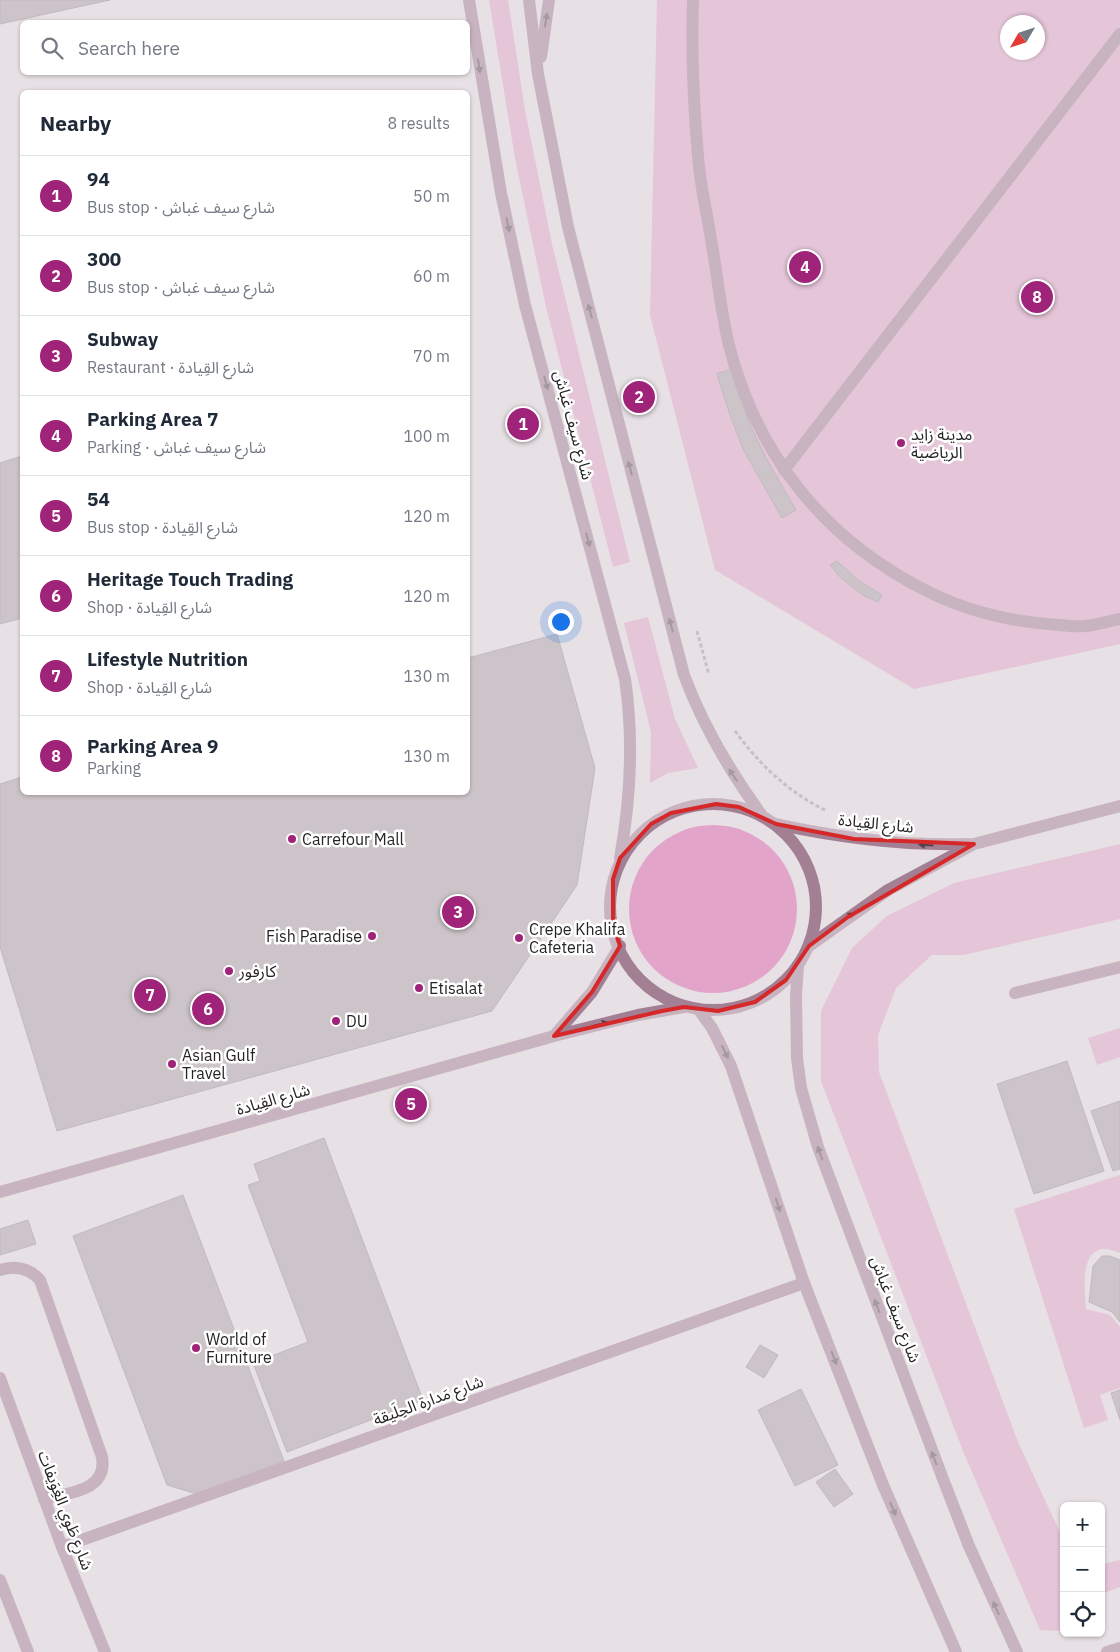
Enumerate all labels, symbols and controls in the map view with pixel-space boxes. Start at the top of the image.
one-way arrow [543,12,551,28]
north arrow [1000,15,1045,60]
search box [20,20,470,75]
icon: search [38,34,66,62]
text: Search here [78,36,180,60]
one-way arrow [475,58,483,74]
text: Nearby [40,109,111,137]
text: 8 results [387,113,450,133]
text: 94 [87,167,110,191]
text: 1 [51,186,61,206]
text: 50 m [413,186,450,206]
text: Bus stop · شارع سيف غباش [87,197,275,217]
one-way arrow [504,218,512,233]
text: 300 [87,247,121,271]
pin: 4 [789,248,821,286]
text: 2 [51,266,61,286]
text: 60 m [413,266,450,286]
text: Bus stop · شارع سيف غباش [87,277,275,297]
pin: 8 [1021,278,1053,316]
one-way arrow [585,303,593,318]
text: Subway [87,327,158,351]
text: 3 [51,346,61,366]
text: 70 m [413,346,450,366]
text: Restaurant · شارع القِيادة [87,357,254,377]
street label: شارع سيف غباش [547,368,598,483]
one-way arrow [542,376,550,391]
pin: 2 [623,378,655,416]
pin: 1 [507,405,539,443]
text: Parking Area 7 [87,407,218,431]
place label: مدينة زايد الرياضية [911,424,972,462]
text: 4 [51,426,61,446]
text: 100 m [403,426,450,446]
text: Parking · شارع سيف غباش [87,437,266,457]
marker: مدينة زايد الرياضية [895,437,907,449]
one-way arrow [626,461,634,476]
text: 54 [87,487,110,511]
text: 5 [51,506,61,526]
text: 120 m [403,506,450,526]
text: Bus stop · شارع القِيادة [87,517,238,537]
one-way arrow [584,533,592,548]
text: Heritage Touch Trading [87,567,293,591]
text: 6 [51,586,61,606]
text: 120 m [403,586,450,606]
text: Shop · شارع القِيادة [87,597,212,617]
your location [548,609,574,635]
one-way arrow [667,618,675,633]
text: Lifestyle Nutrition [87,647,248,671]
text: 7 [51,666,61,686]
text: 130 m [403,666,450,686]
text: Shop · شارع القِيادة [87,677,212,697]
text: Parking Area 9 [87,734,218,758]
text: 8 [51,746,61,766]
text: 130 m [403,746,450,766]
text: Parking [87,758,141,778]
one-way arrow [728,768,738,782]
street label: شارع القِيادة [837,809,915,840]
place label: Carrefour Mall [302,829,404,849]
marker: Carrefour Mall [286,833,298,845]
one-way arrow [917,840,933,848]
pin: 3 [442,893,474,931]
one-way arrow [841,912,855,922]
place label: Crepe Khalifa Cafeteria [529,919,626,957]
place label: Fish Paradise [266,926,362,946]
marker: Fish Paradise [366,930,378,942]
marker: Crepe Khalifa Cafeteria [513,932,525,944]
place label: كارفور [238,961,277,981]
marker: كارفور [223,965,235,977]
pin: 7 [134,976,166,1014]
place label: Etisalat [429,978,483,998]
marker: Etisalat [413,982,425,994]
pin: 6 [192,990,224,1028]
place label: DU [346,1011,368,1031]
marker: DU [330,1015,342,1027]
one-way arrow [594,1020,609,1028]
place label: Asian Gulf Travel [182,1045,255,1083]
one-way arrow [721,1045,729,1059]
marker: Asian Gulf Travel [166,1058,178,1070]
street label: شارع القِيادة [234,1079,313,1122]
pin: 5 [395,1085,427,1123]
one-way arrow [816,1146,823,1161]
one-way arrow [775,1197,783,1212]
street label: شارع سيف غباش [864,1253,925,1366]
one-way arrow [873,1298,880,1313]
place label: World of Furniture [206,1329,272,1367]
marker: World of Furniture [190,1342,202,1354]
one-way arrow [830,1350,838,1365]
street label: شارع مَدارة الحِلَيقة [370,1371,487,1432]
street label: شارع طَوِي الغِوَيفات [31,1447,98,1574]
one-way arrow [930,1450,938,1465]
one-way arrow [890,1502,898,1516]
map controls [1060,1502,1105,1637]
button: + [1060,1502,1105,1547]
button: − [1060,1547,1105,1592]
button: locate [1060,1592,1105,1637]
one-way arrow [992,1601,1000,1615]

